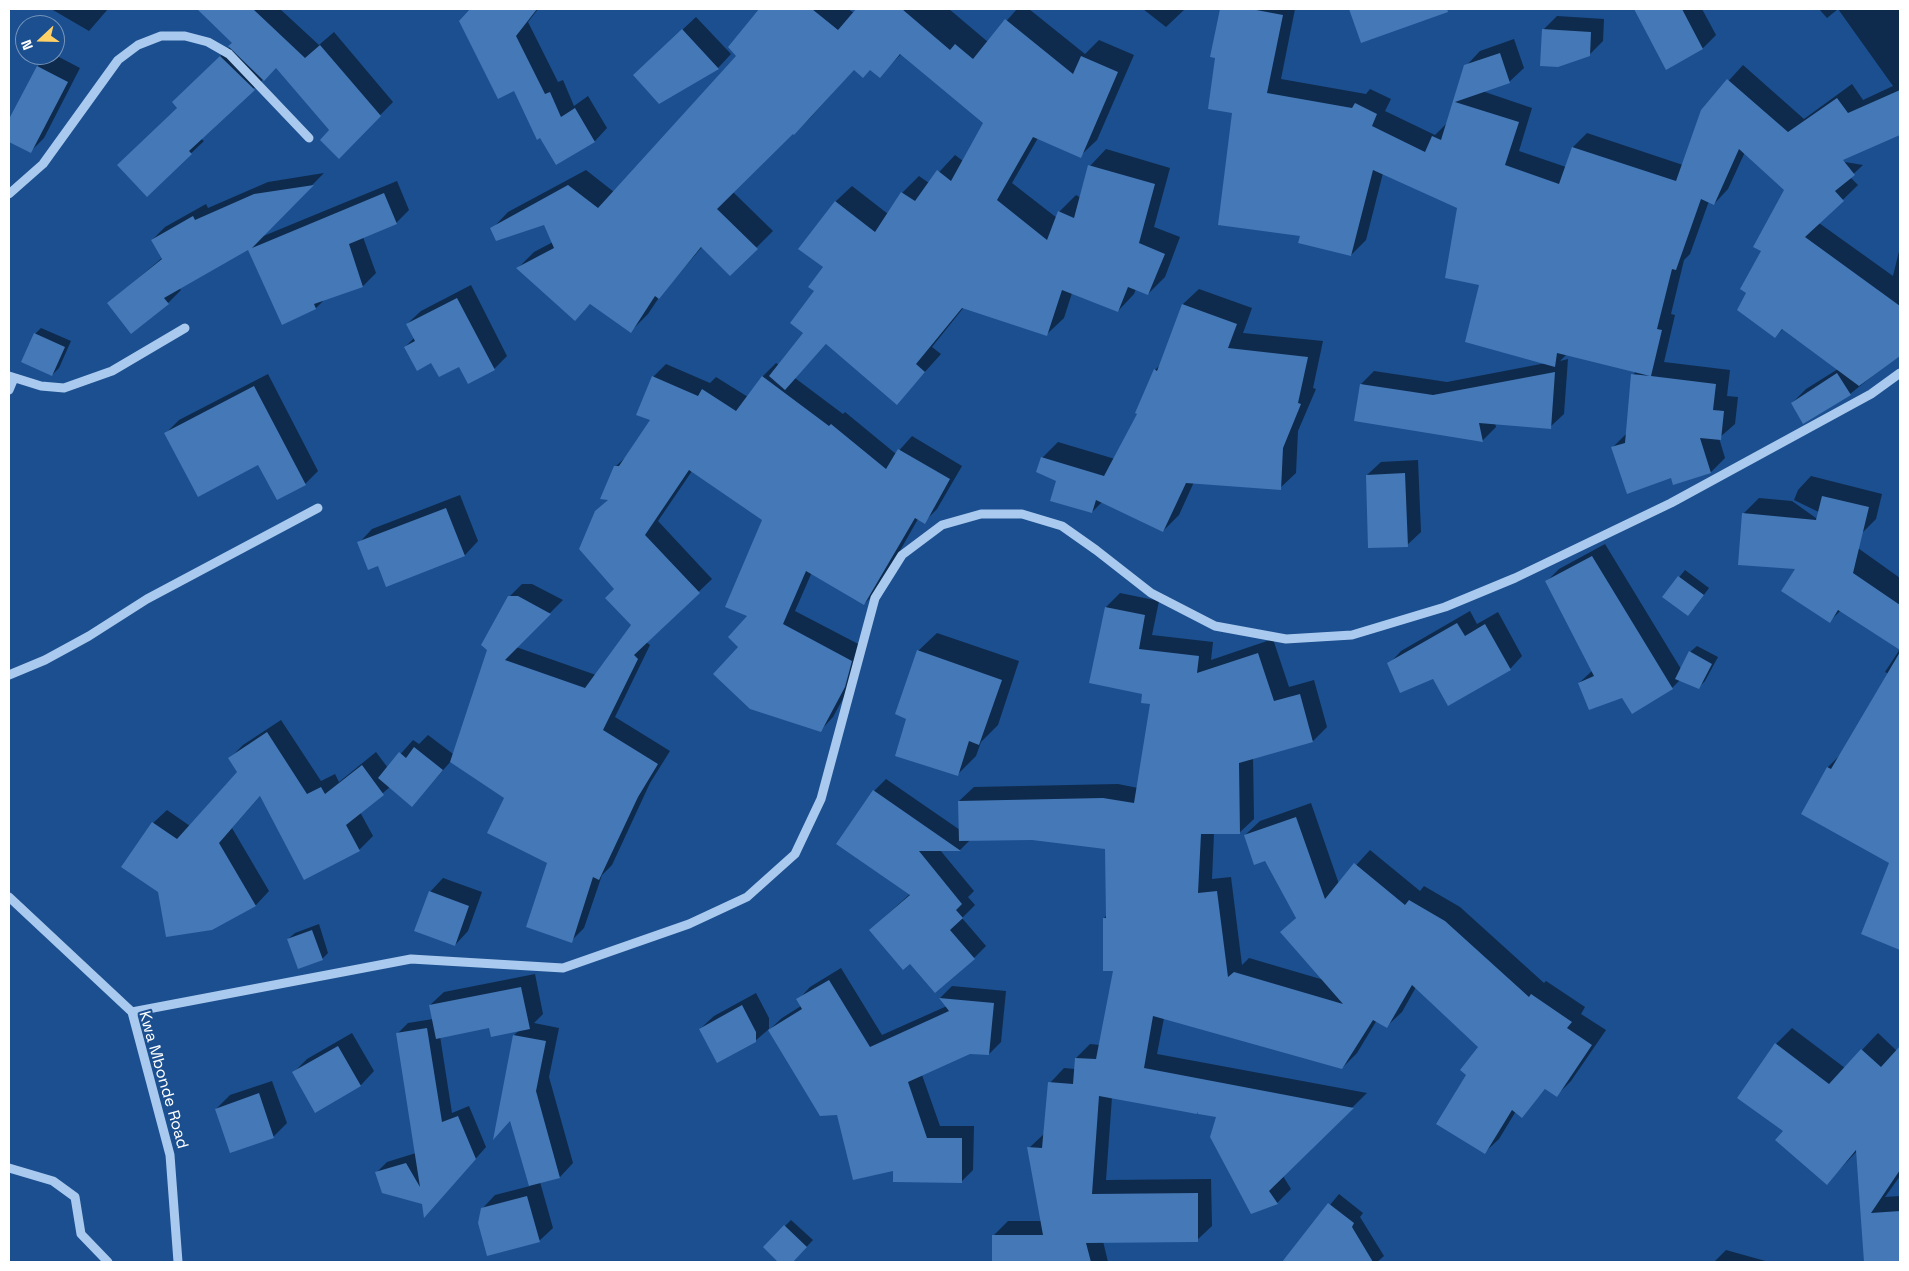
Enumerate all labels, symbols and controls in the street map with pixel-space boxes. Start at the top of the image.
north arrow [15,15,65,65]
text: N [17,37,37,53]
street label: Kwa Mbonde Road [134,1009,192,1151]

